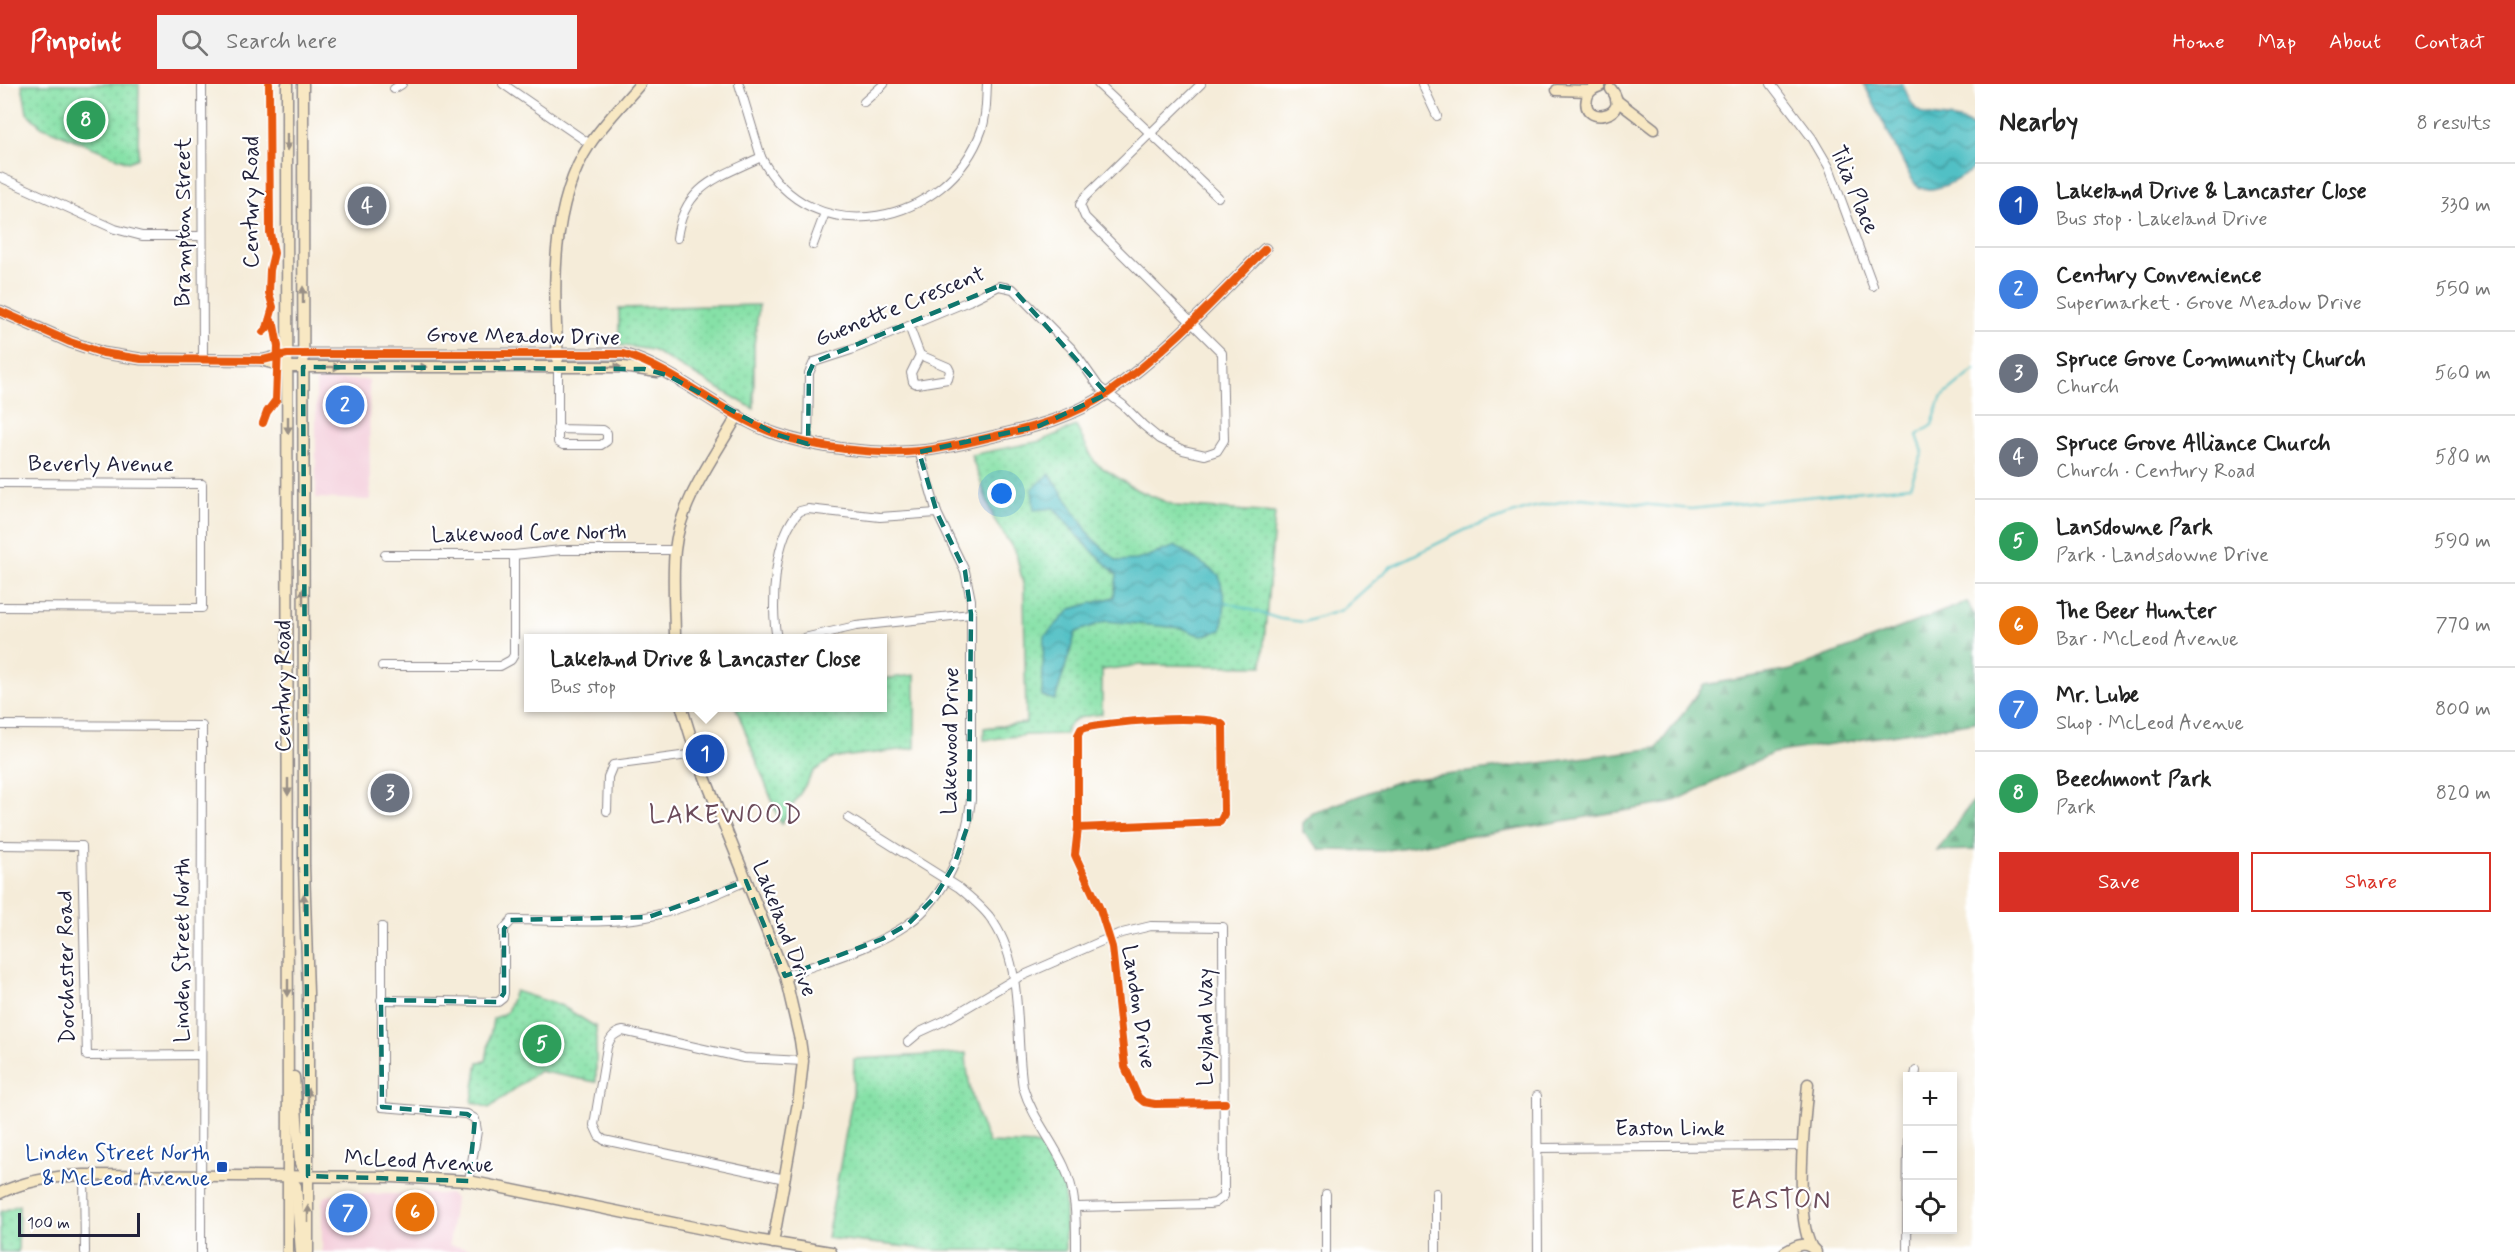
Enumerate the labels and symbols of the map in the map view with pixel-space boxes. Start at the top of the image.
pin: 8 [66,98,106,142]
one-way arrow [282,133,292,152]
street label: Century Road [238,136,266,268]
street label: Brampton Street [170,137,198,307]
street label: Tilia Place [1823,141,1885,239]
pin: 4 [348,184,386,228]
street label: Guenette Crescent [811,260,989,354]
one-way arrow [298,286,308,305]
street label: Grove Meadow Drive [426,321,620,353]
one-way arrow [323,362,342,372]
one-way arrow [410,362,429,372]
one-way arrow [603,363,622,372]
pin: 2 [326,382,364,428]
one-way arrow [283,416,293,435]
street label: Beverly Avenue [28,451,174,479]
your location [987,479,1016,508]
street label: Lakewood Cove North [431,518,627,550]
one-way arrow [298,588,308,607]
street label: Century Road [270,620,298,752]
street label: Lakewood Drive [936,667,966,815]
pin: 1 [686,732,724,776]
pin: 3 [370,770,410,816]
one-way arrow [283,777,293,796]
district label: LAKEWOOD [649,799,803,833]
street label: Lakeland Drive [745,857,823,1001]
street label: Linden Street North [169,858,197,1042]
street label: Dorchester Road [52,890,82,1044]
one-way arrow [300,892,309,911]
street label: Landon Drive [1114,943,1162,1071]
street label: Leyland Way [1192,968,1220,1086]
one-way arrow [283,978,293,997]
pin: 5 [522,1022,562,1066]
one-way arrow [303,1087,313,1106]
street label: Easton Link [1615,1115,1725,1143]
place label: Linden Street North & McLeod Avenue [25,1140,210,1193]
street label: McLeod Avenue [344,1144,494,1180]
marker: Linden Street North & McLeod Avenue [215,1160,229,1174]
district label: EASTON [1730,1184,1832,1218]
pin: 7 [328,1190,368,1236]
pin: 6 [396,1190,434,1234]
one-way arrow [303,1205,313,1224]
scale bar [18,1210,140,1238]

